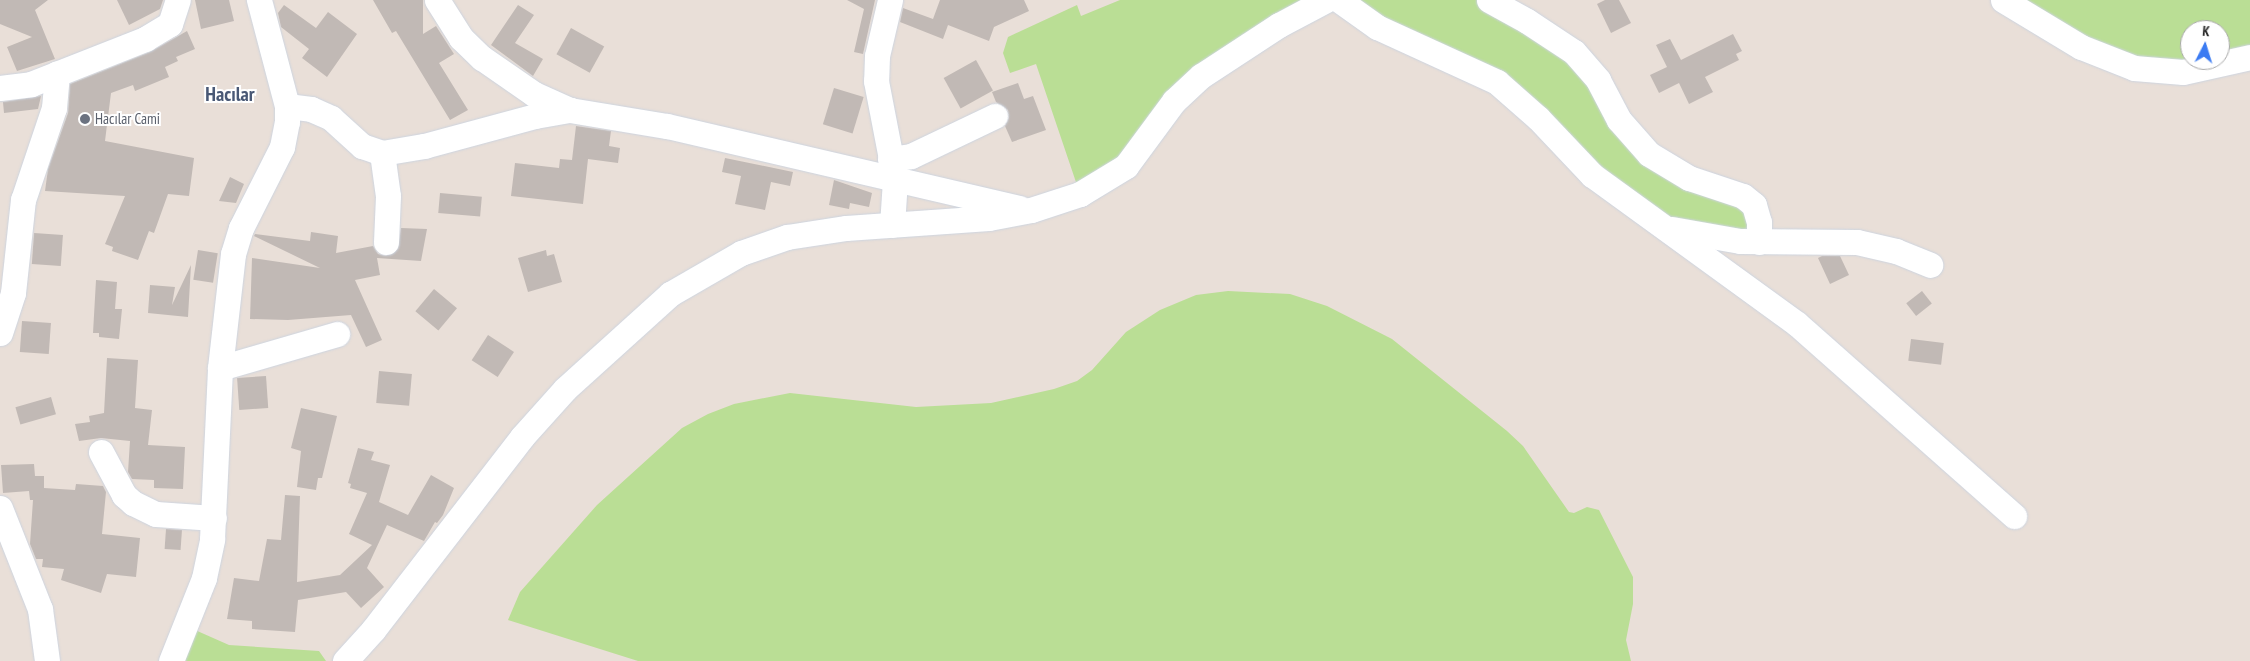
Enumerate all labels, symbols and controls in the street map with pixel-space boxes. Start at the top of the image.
north arrow [2180,20,2230,70]
text: K [2202,22,2211,40]
district label: Hacılar [205,82,255,106]
place label: Hacılar Cami [95,110,160,128]
marker: Hacılar Cami [79,113,91,125]

